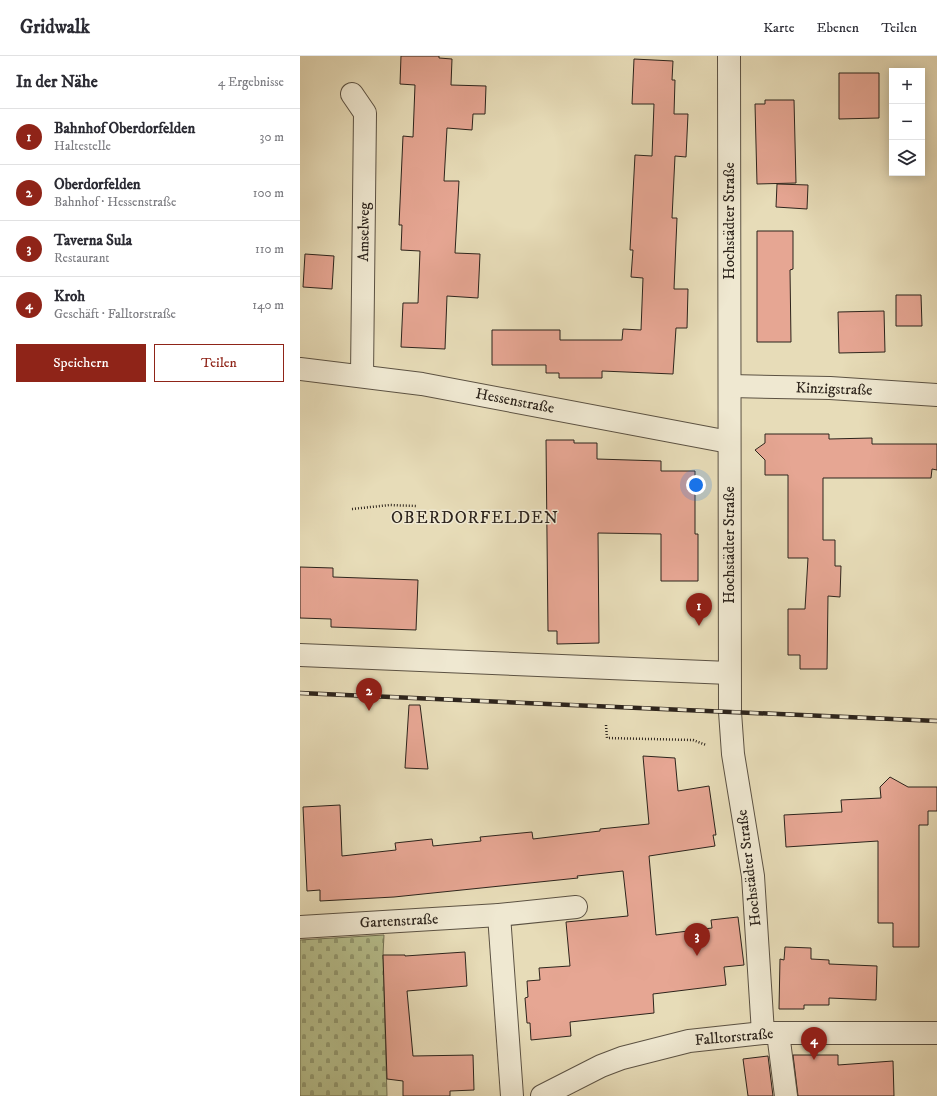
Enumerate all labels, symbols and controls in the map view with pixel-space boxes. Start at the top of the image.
text: Gridwalk [20,16,90,39]
text: Karte [763,19,794,37]
text: Ebenen [816,19,859,37]
text: Teilen [881,19,917,37]
map controls [889,68,925,176]
button: + [889,68,925,104]
text: In der Nähe [16,71,98,93]
text: 4 Ergebnisse [218,74,284,90]
button: − [889,104,925,140]
text: Bahnhof Oberdorfelden [54,119,195,138]
text: 1 [27,129,31,145]
text: 30 m [260,129,284,145]
text: Haltestelle [54,138,111,154]
button: layers [889,140,925,176]
street label: Hochstädter Straße [720,162,739,280]
text: Oberdorfelden [54,175,141,194]
text: 2 [26,185,32,201]
text: 100 m [253,185,284,201]
text: Bahnhof · Hessenstraße [54,194,176,210]
street label: Amselweg [354,201,374,262]
text: Taverna Sula [54,231,132,250]
text: 3 [27,241,31,257]
text: 110 m [255,241,284,257]
text: Restaurant [54,250,110,266]
text: Kroh [54,287,85,306]
text: 4 [25,297,33,313]
text: 140 m [252,297,284,313]
text: Geschäft · Falltorstraße [54,306,176,322]
button: Speichern [16,344,146,382]
button: Teilen [154,344,284,382]
street label: Kinzigstraße [795,378,873,400]
street label: Hessenstraße [474,384,556,418]
your location [686,475,706,495]
street label: Hochstädter Straße [720,486,739,604]
district label: OBERDORFELDEN [391,507,559,529]
pin: 1 [686,593,712,626]
pin: 2 [356,678,382,711]
street label: Hochstädter Straße [732,809,766,927]
street label: Gartenstraße [359,909,439,933]
pin: 3 [684,923,710,956]
street label: Falltorstraße [694,1024,774,1050]
pin: 4 [801,1027,827,1060]

